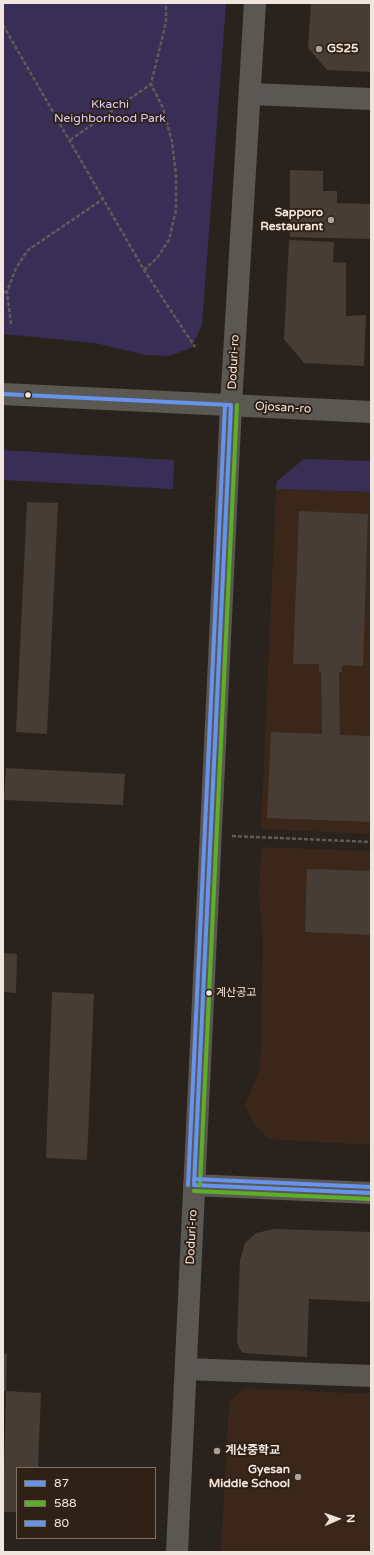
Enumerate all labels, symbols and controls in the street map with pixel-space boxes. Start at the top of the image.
place label: GS25 [327,42,359,56]
marker: GS25 [314,44,324,54]
park label: Kkachi Neighborhood Park [54,98,166,126]
place label: Sapporo Restaurant [260,206,323,234]
marker: Sapporo Restaurant [326,215,336,225]
street label: Doduri-ro [225,334,243,390]
unlabelled marker [23,390,33,400]
street label: Ojosan-ro [254,399,312,417]
place label: 계산공고 [216,986,256,1000]
marker: 계산공고 [204,988,214,998]
street label: Doduri-ro [183,1209,201,1265]
place label: 계산중학교 [225,1444,280,1458]
marker: 계산중학교 [212,1446,222,1456]
place label: Gyesan Middle School [209,1463,290,1491]
legend [16,1467,156,1539]
marker: Gyesan Middle School [293,1472,303,1482]
text: 87 [54,1476,69,1490]
text: 588 [54,1496,77,1510]
north arrow [318,1499,358,1539]
text: N [344,1514,357,1523]
text: 80 [54,1516,69,1530]

